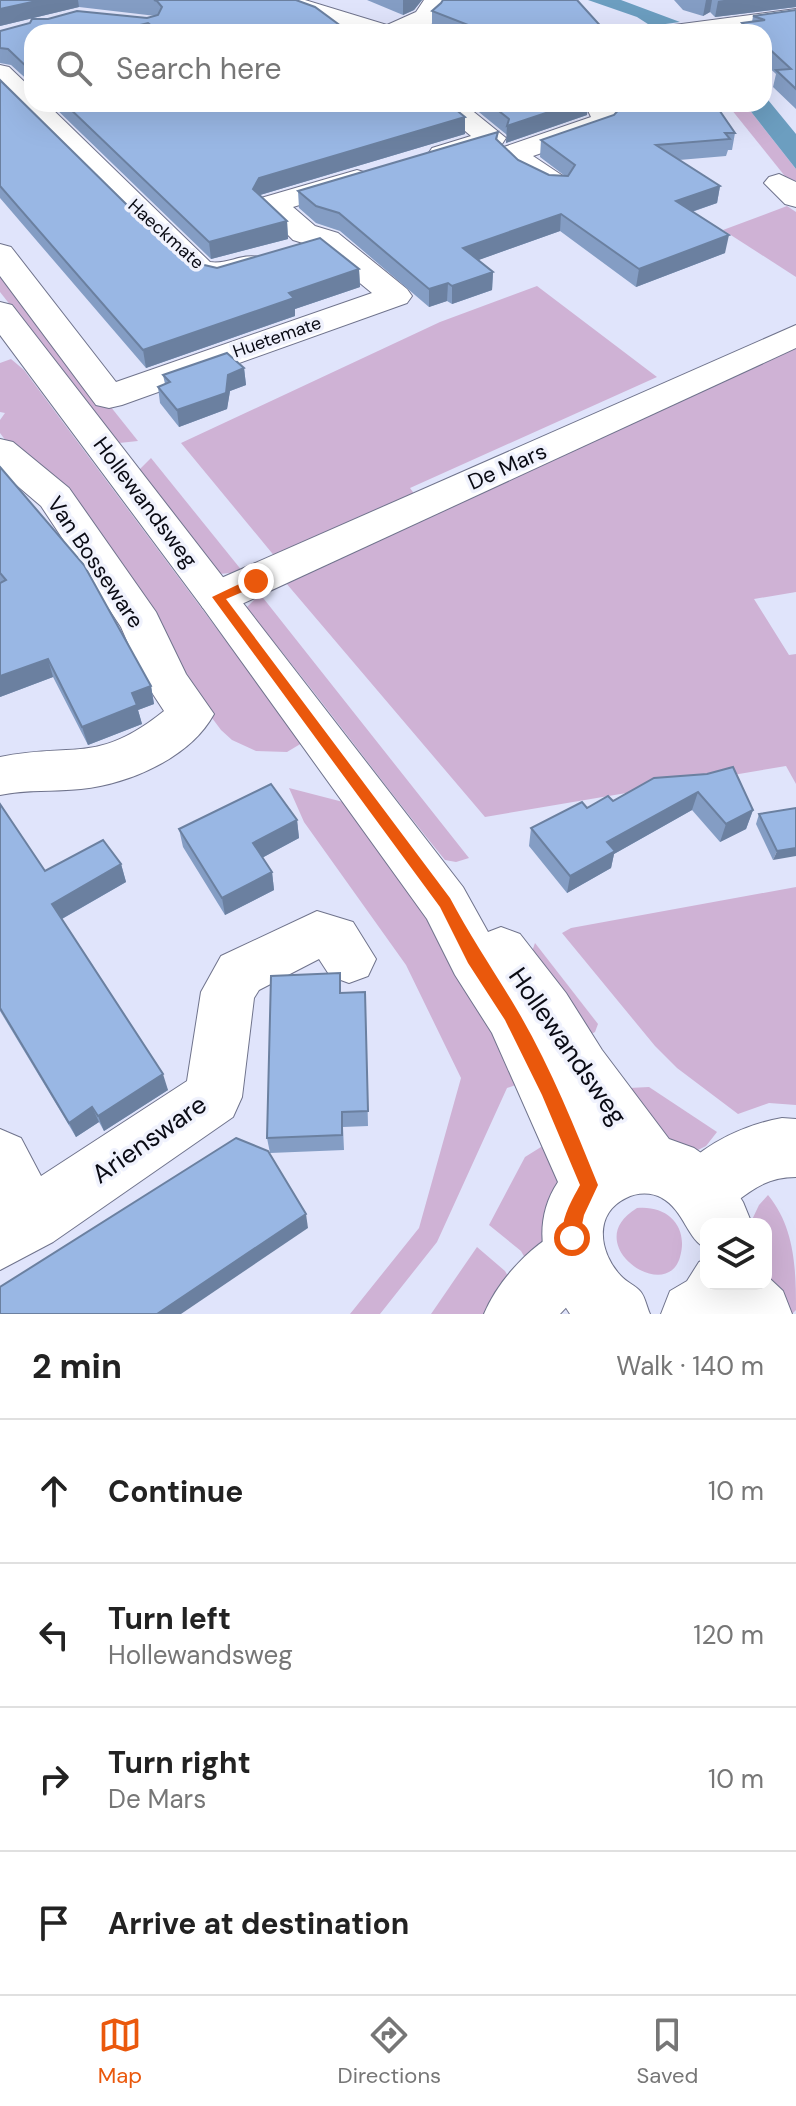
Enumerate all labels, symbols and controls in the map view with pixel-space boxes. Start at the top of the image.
search box [24,24,772,112]
icon: search [52,46,96,90]
text: Search here [116,49,282,88]
street label: Haeckmate [123,194,209,274]
street label: Huetemate [230,311,324,363]
street label: Hollewandsweg [87,431,204,573]
street label: De Mars [463,436,551,497]
street label: Van Bosseware [41,491,150,634]
route end [238,563,274,599]
street label: Hollewandsweg [501,961,635,1131]
street label: Ariensware [85,1087,213,1191]
map controls [700,1218,772,1290]
button: layers [700,1218,772,1290]
route start [554,1220,590,1256]
text: 2 min [32,1344,122,1389]
text: Walk · 140 m [616,1349,764,1383]
icon: ahead [32,1469,76,1513]
text: Continue [108,1472,243,1511]
text: 10 m [708,1474,764,1508]
text: Turn left [108,1599,231,1638]
icon: left [32,1613,76,1657]
text: 120 m [693,1618,764,1652]
text: Hollewandsweg [108,1638,293,1672]
text: Turn right [108,1743,251,1782]
icon: right [32,1757,76,1801]
text: 10 m [708,1762,764,1796]
text: De Mars [108,1782,206,1816]
icon: arrive [32,1901,76,1945]
text: Arrive at destination [108,1904,409,1943]
tab: Map [98,2013,142,2090]
tab: Directions [338,2013,441,2090]
tab: Saved [637,2013,698,2090]

